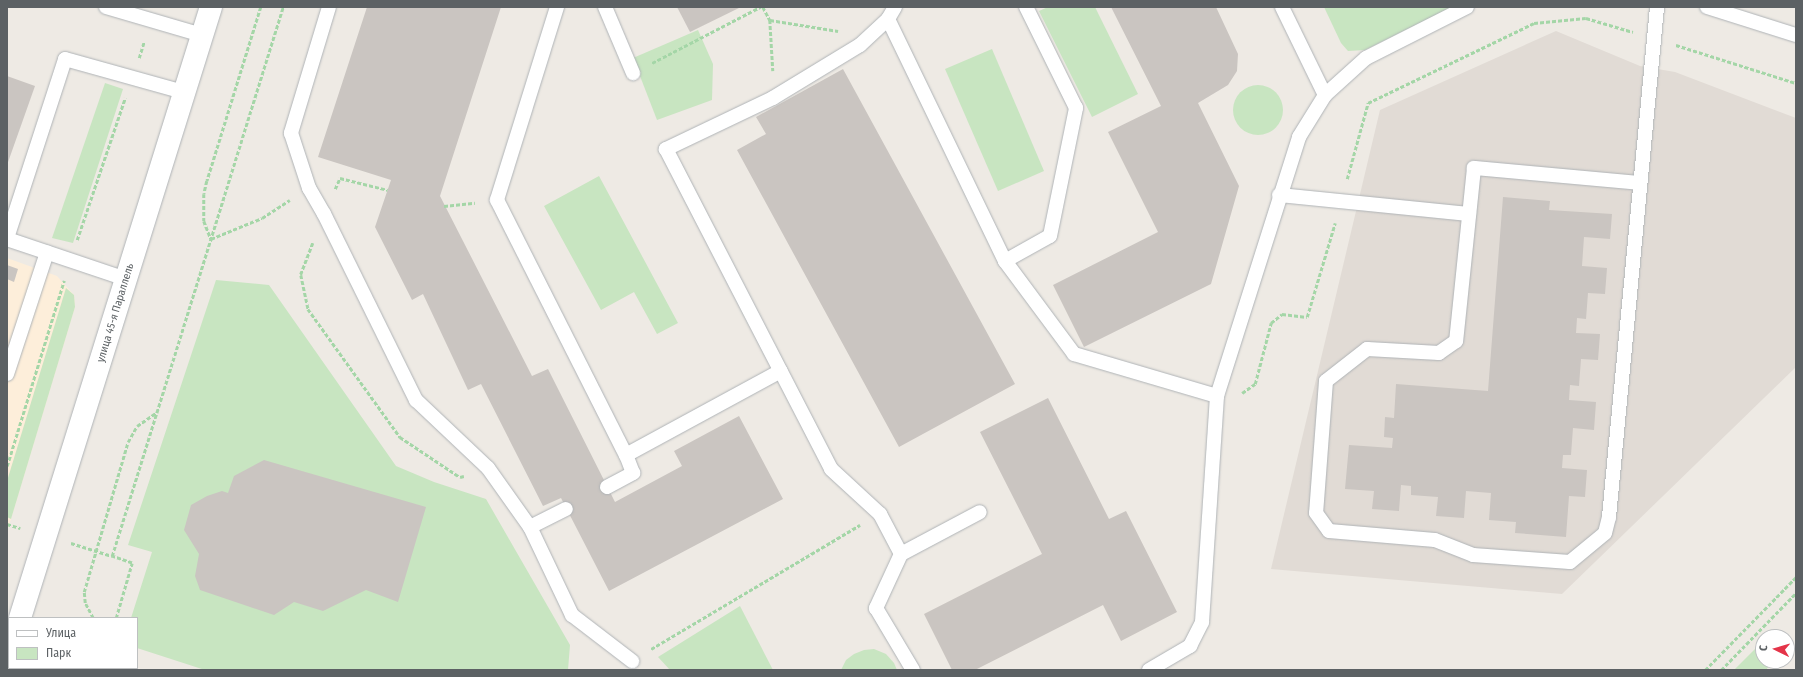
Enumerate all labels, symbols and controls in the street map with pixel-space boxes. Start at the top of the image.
street label: улица 45-я Параллель [95,262,137,364]
legend [8,617,138,669]
text: Улица [46,626,76,640]
north arrow [1755,629,1795,669]
text: С [1757,645,1770,651]
text: Парк [46,646,71,660]

